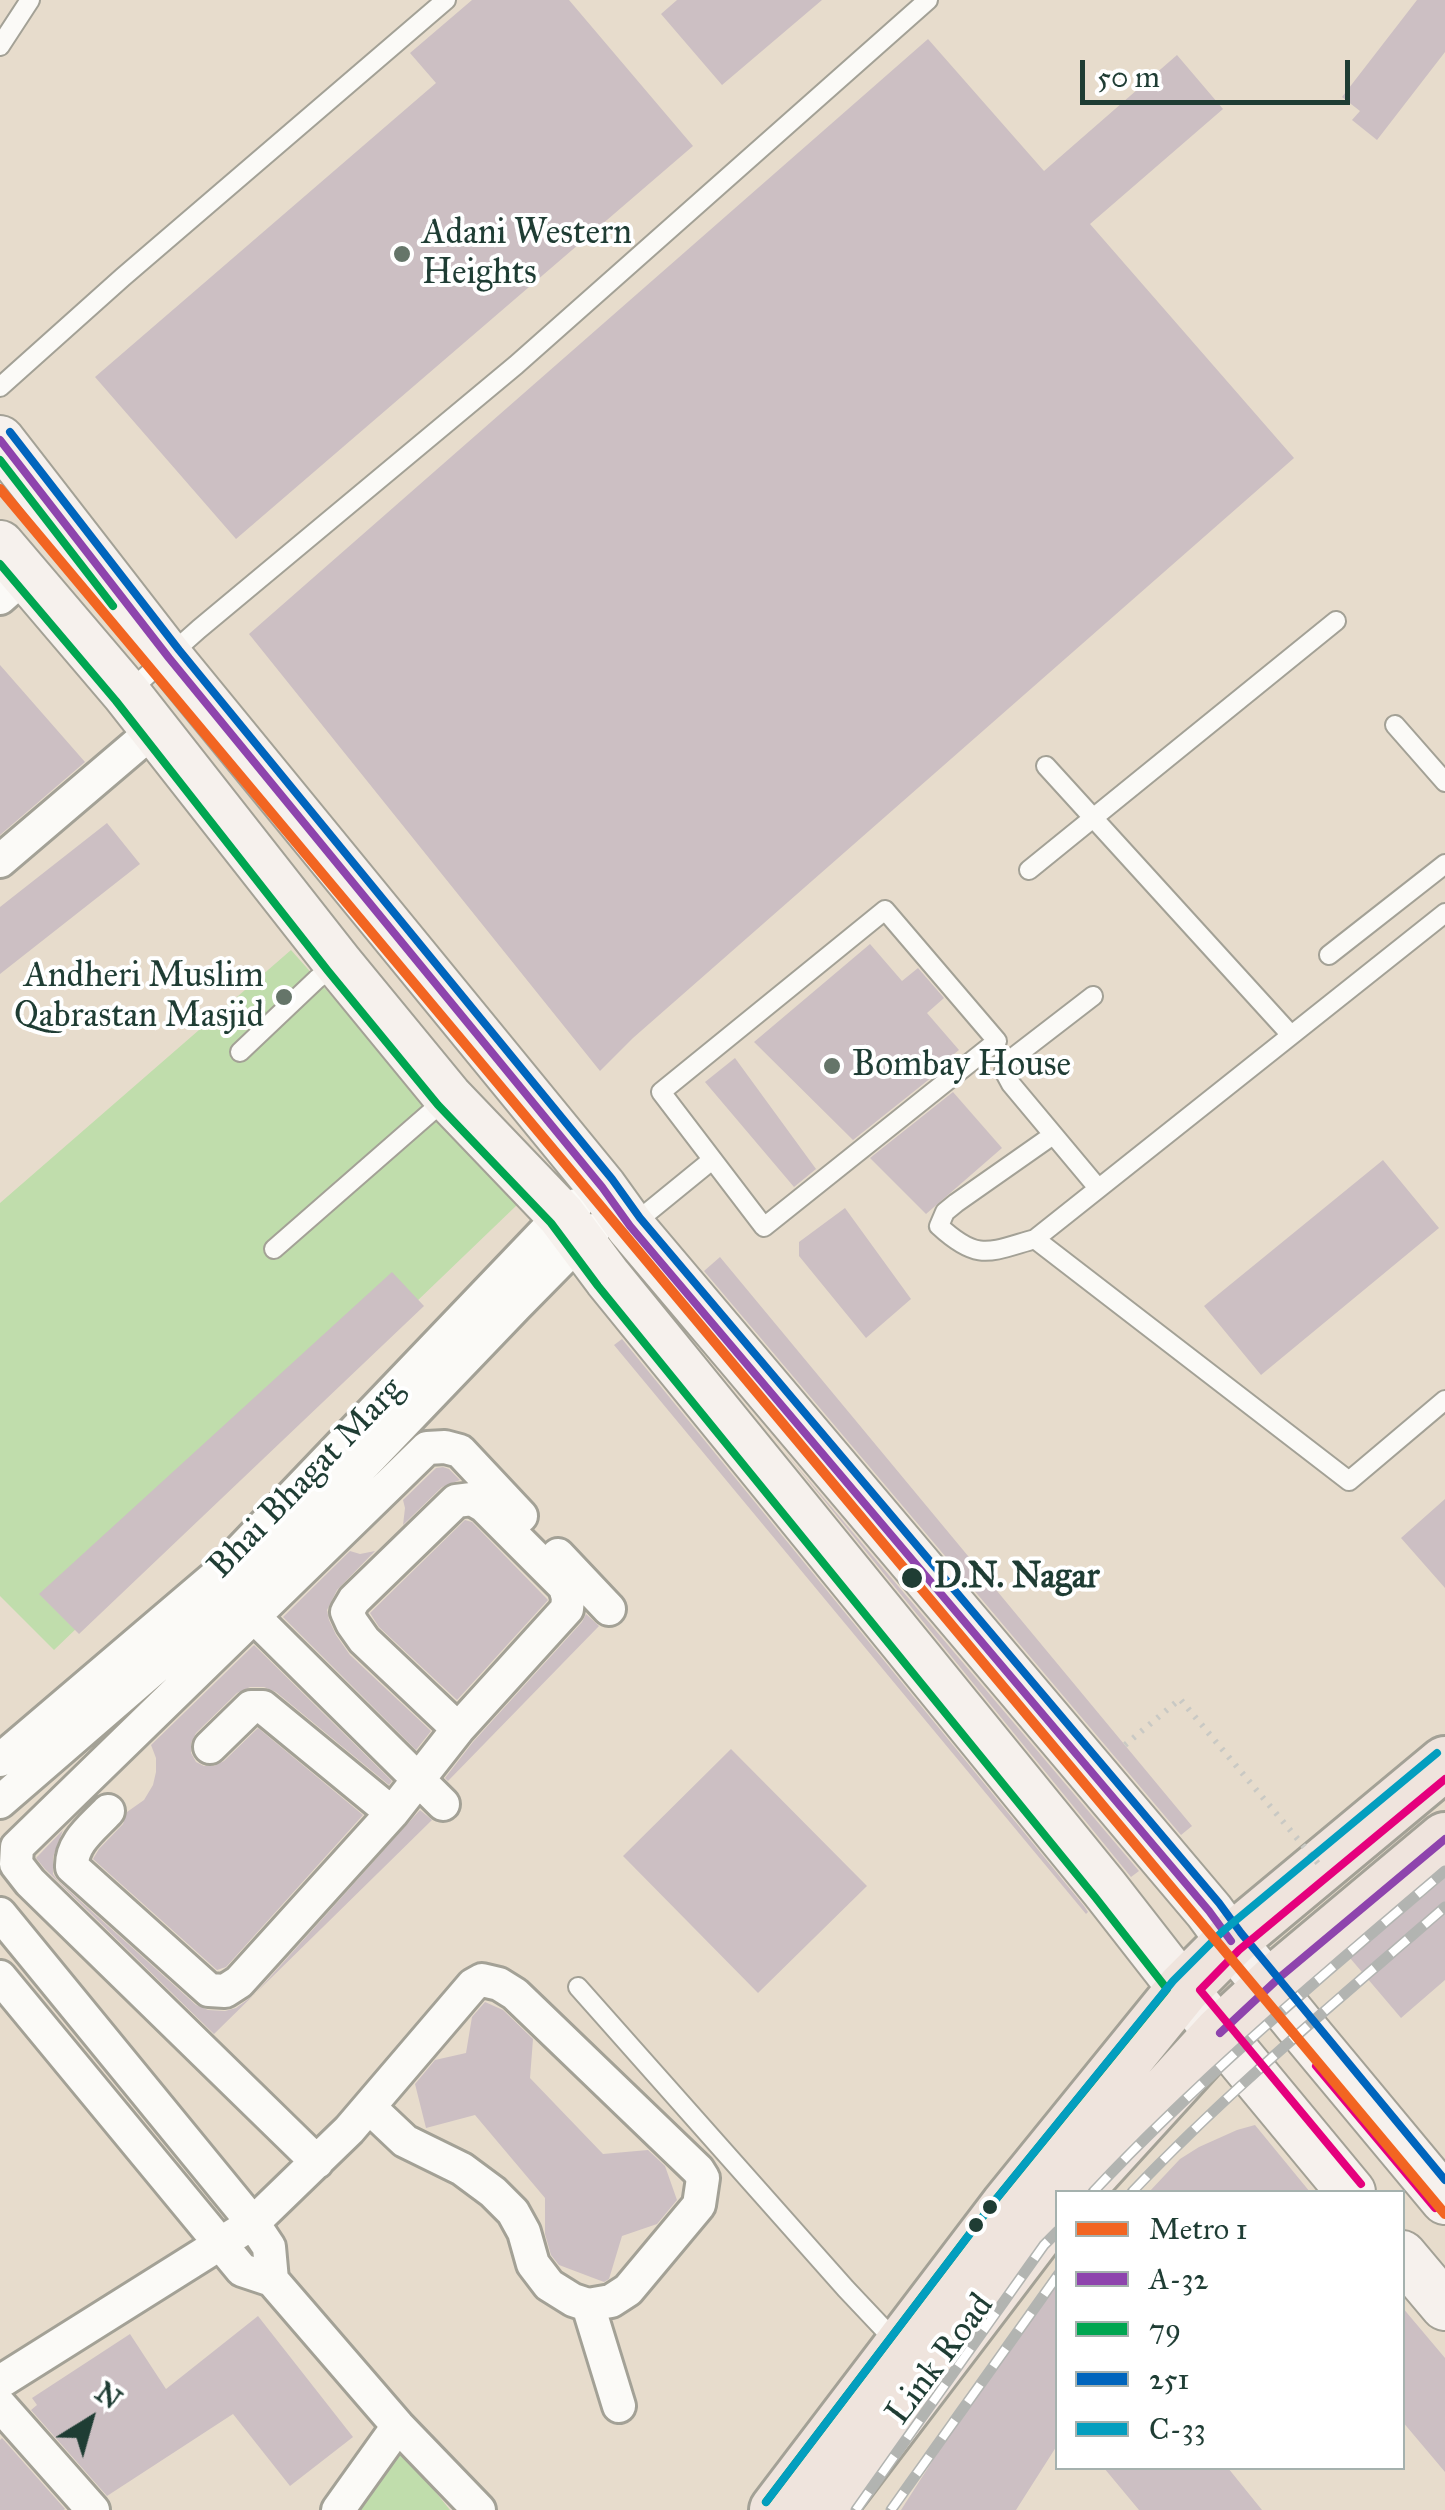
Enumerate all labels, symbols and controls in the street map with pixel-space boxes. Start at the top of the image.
scale bar [1085,40,1355,102]
text: 50 m [1097,59,1160,95]
place label: Adani Western Heights [422,213,632,295]
marker: Adani Western Heights [391,243,413,265]
place label: Andheri Muslim Qabrastan Masjid [14,956,264,1038]
marker: Andheri Muslim Qabrastan Masjid [273,986,295,1008]
place label: Bombay House [852,1045,1071,1087]
marker: Bombay House [821,1055,843,1077]
street label: Bhai Bhagat Marg [200,1370,414,1588]
place label: D.N. Nagar [934,1557,1100,1599]
marker: D.N. Nagar [899,1565,925,1591]
legend [1055,2190,1405,2470]
unlabelled marker [980,2197,1000,2217]
text: Metro 1 [1149,2211,1248,2247]
unlabelled marker [966,2215,986,2235]
text: A-32 [1149,2261,1208,2297]
street label: Link Road [878,2286,1004,2434]
text: 79 [1149,2311,1181,2347]
text: 251 [1149,2361,1189,2397]
north arrow [40,2370,140,2470]
text: N [88,2375,128,2417]
text: C-33 [1149,2411,1206,2447]

